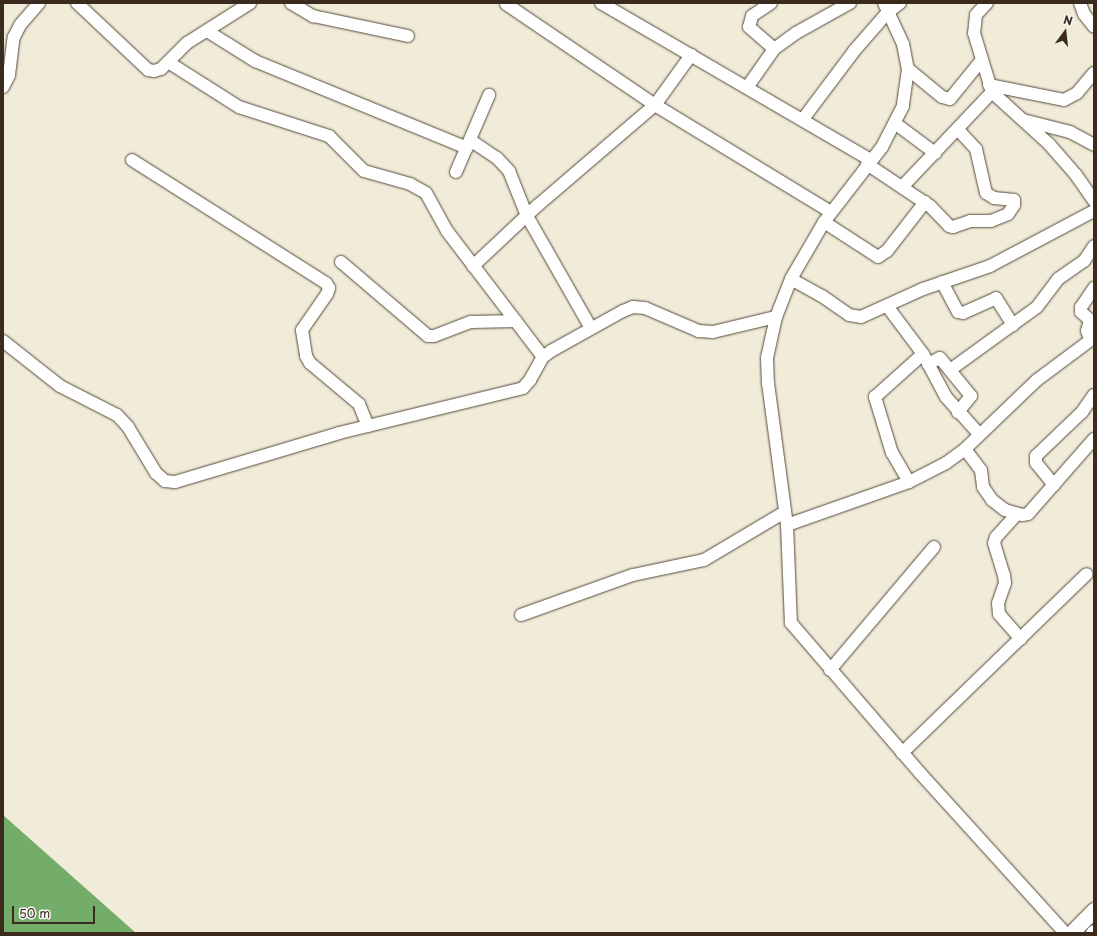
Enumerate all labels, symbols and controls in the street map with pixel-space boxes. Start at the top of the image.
text: N [1062,11,1075,29]
north arrow [1045,12,1085,52]
scale bar [14,898,97,924]
text: 50 m [19,904,50,922]

